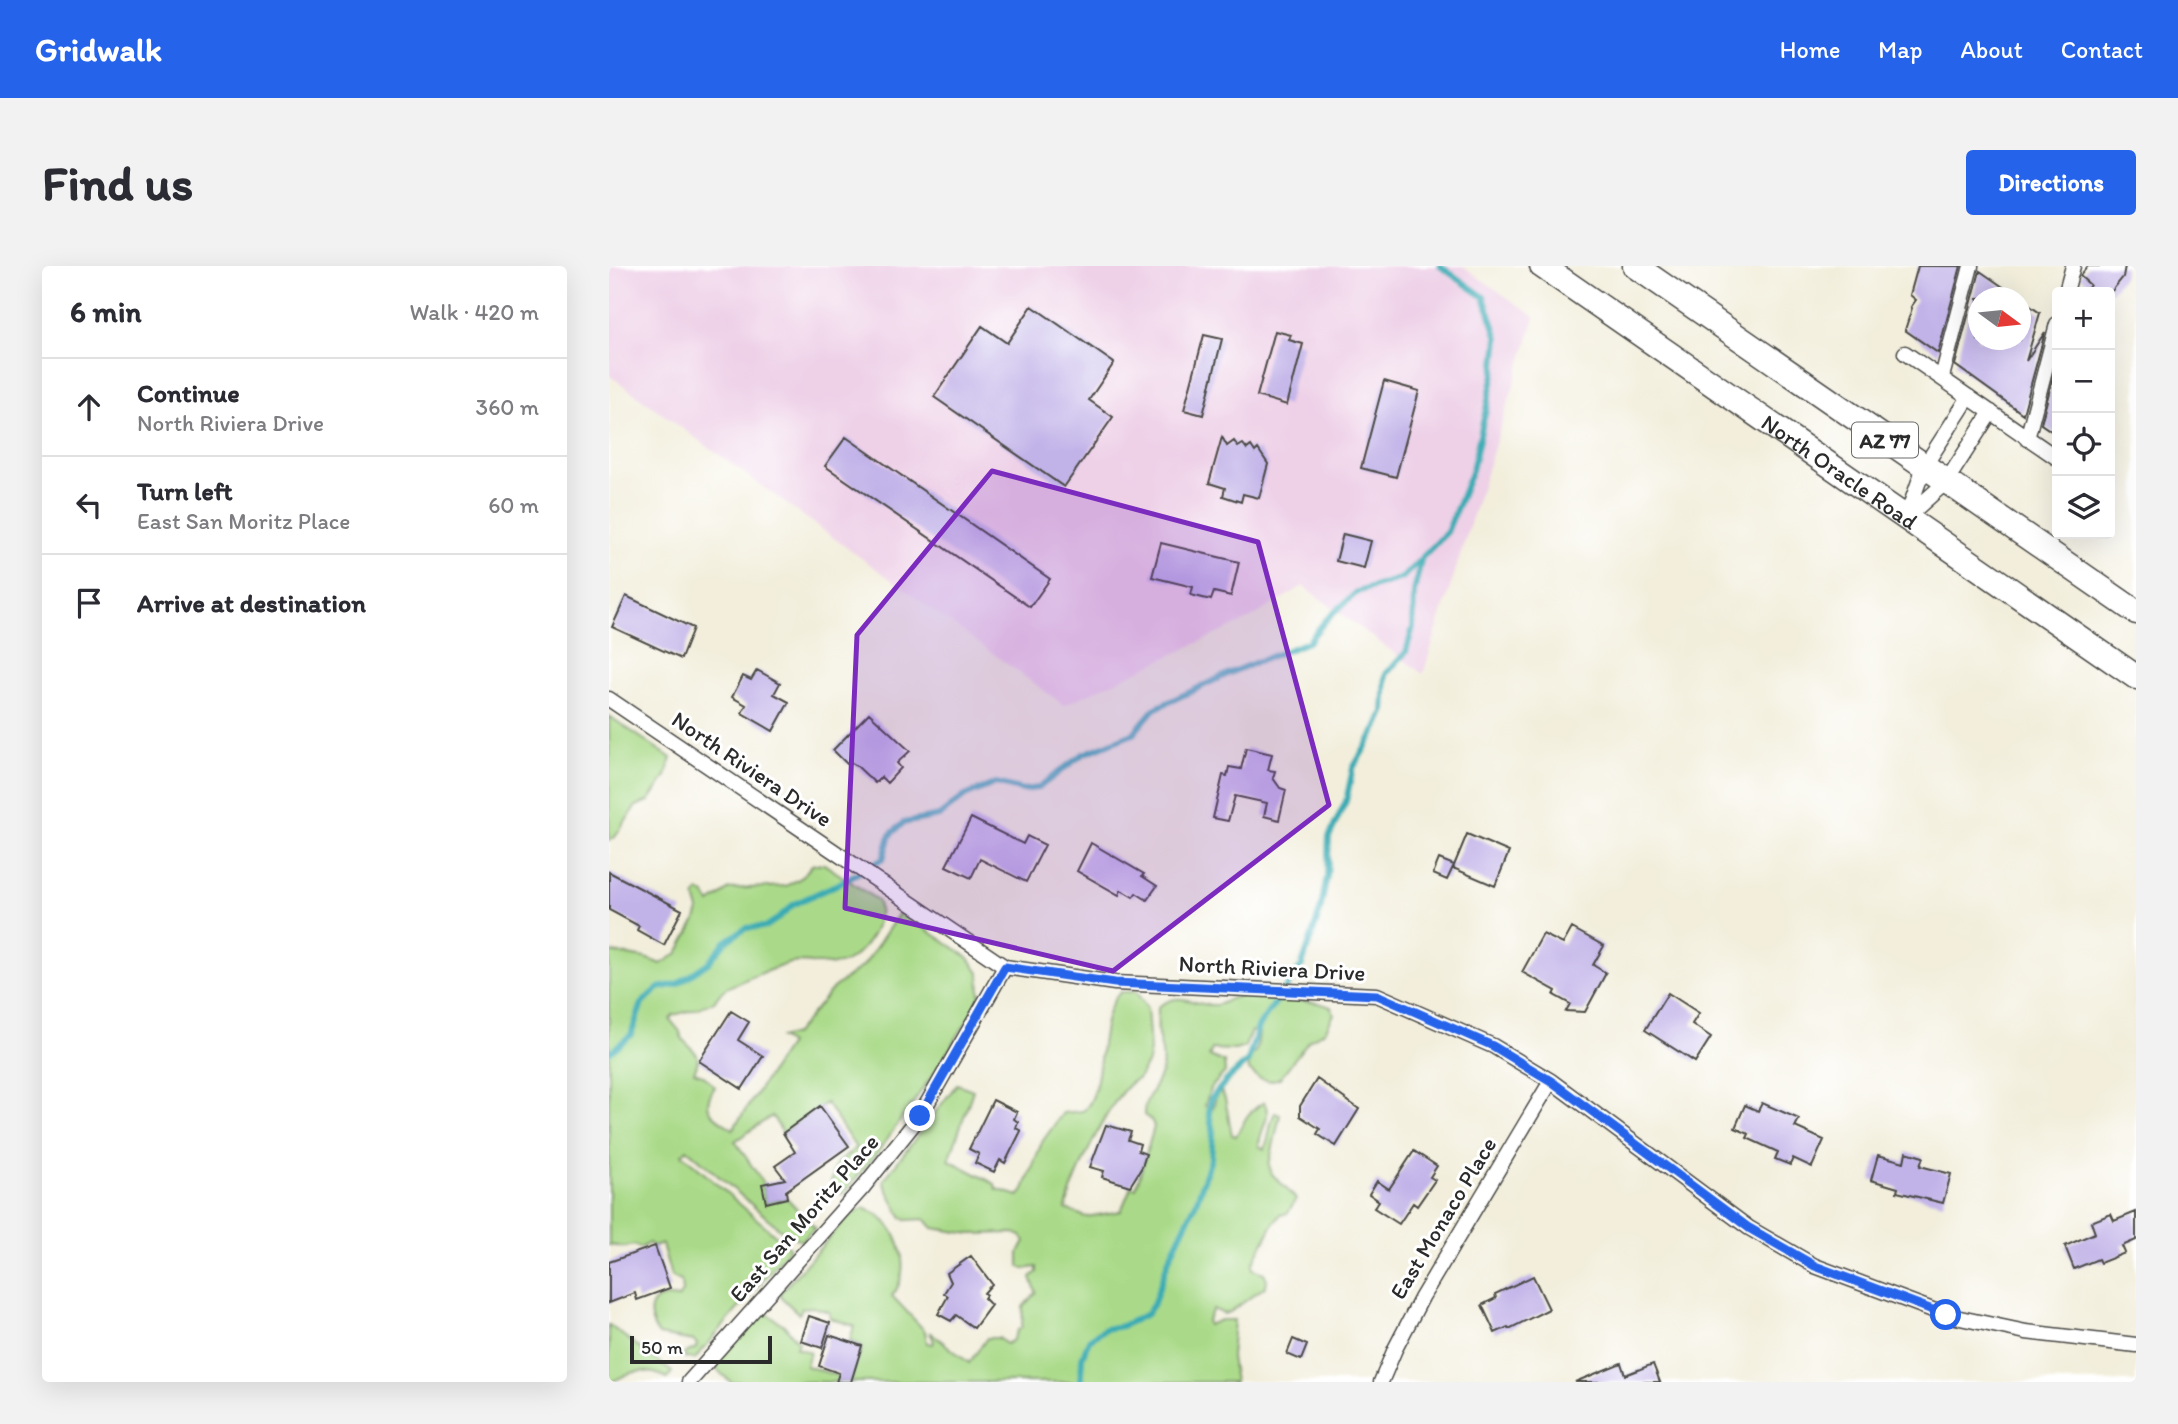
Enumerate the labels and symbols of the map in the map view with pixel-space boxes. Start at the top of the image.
north arrow [1968,287,2031,350]
street label: North Oracle Road [1756,408,1923,536]
road number: AZ 77 [1852,422,1918,458]
street label: North Riviera Drive [667,705,837,833]
street label: North Riviera Drive [1178,949,1366,987]
route end [904,1100,935,1131]
street label: East San Moritz Place [723,1128,885,1308]
street label: East Monaco Place [1384,1132,1502,1304]
route start [1930,1299,1961,1330]
scale bar [630,1333,772,1365]

